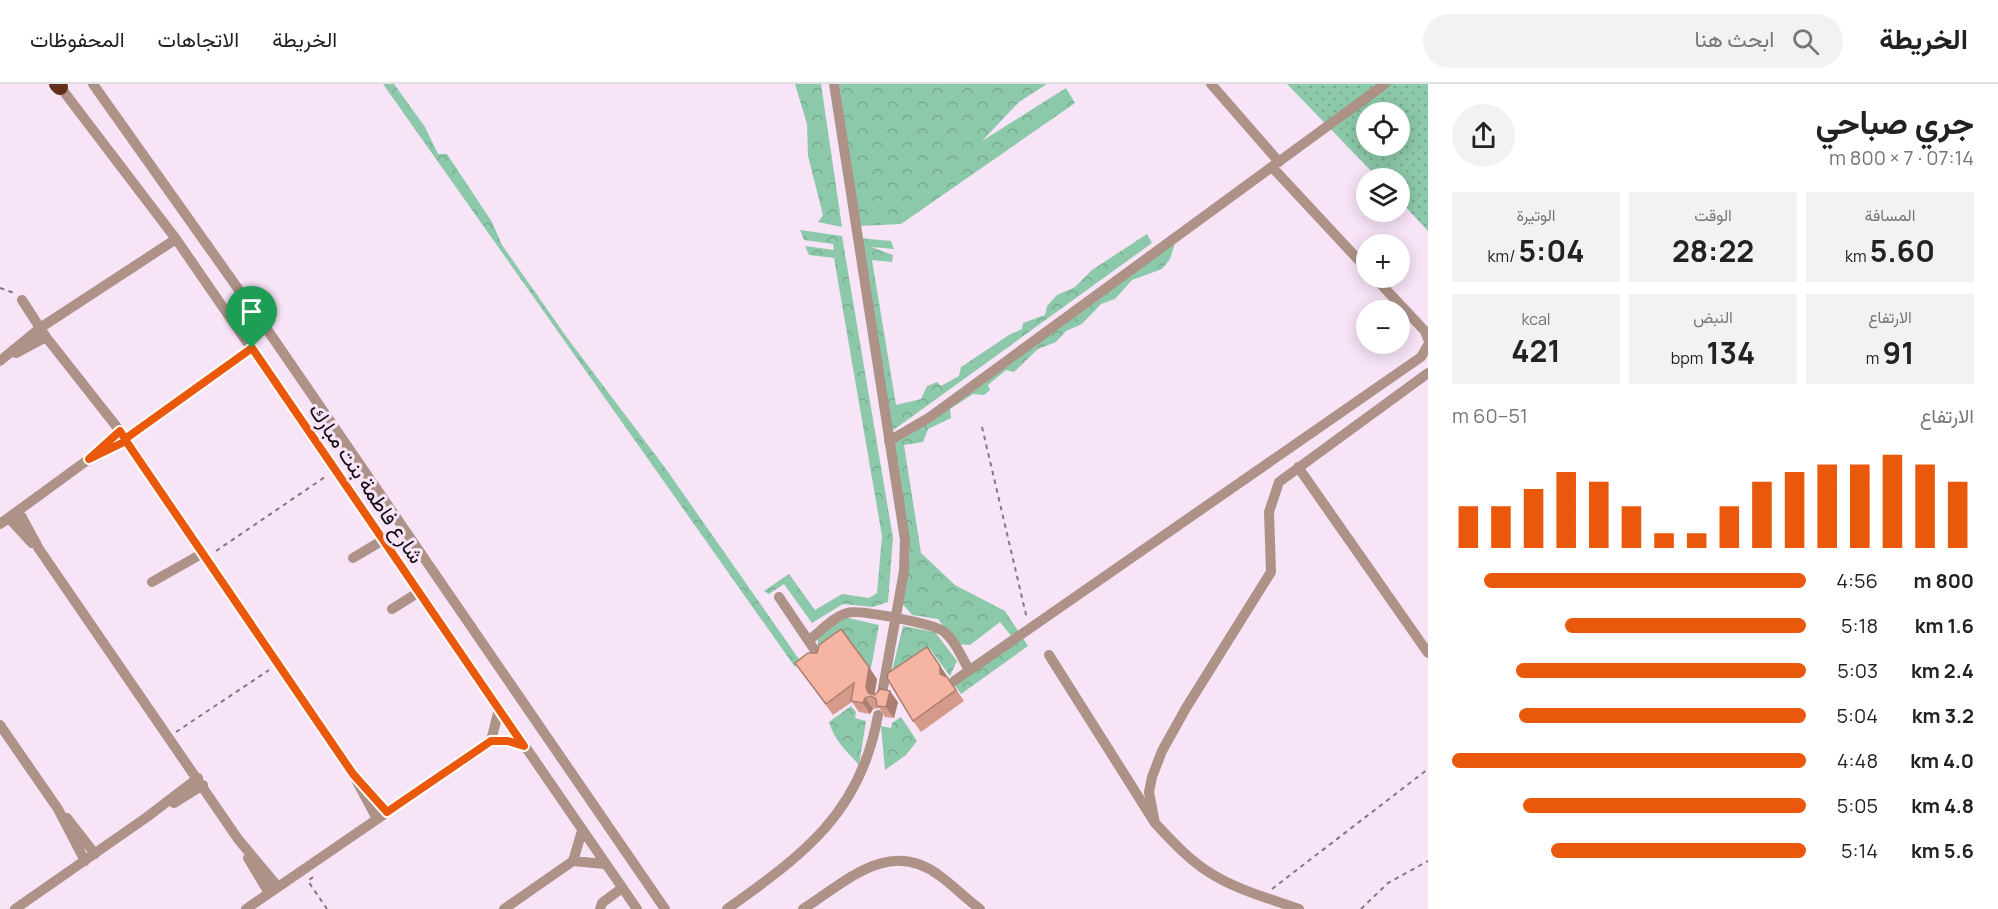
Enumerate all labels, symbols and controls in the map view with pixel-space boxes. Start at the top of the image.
search box [1423,14,1843,68]
text: الخريطة [1879,19,1968,57]
text: ابحث هنا [1694,24,1774,54]
text: المحفوظات [30,25,125,53]
text: الاتجاهات [158,25,239,53]
text: الخريطة [272,25,337,53]
icon: search [1789,25,1822,58]
text: جري صباحي [1815,99,1974,144]
map controls [1356,102,1410,354]
button: locate [1356,102,1410,156]
button: share [1452,104,1515,167]
text: 07:14 · 7 × 800 m [1829,144,1974,171]
button: layers [1356,168,1410,222]
text: الوتيرة [1516,204,1556,226]
text: الوقت [1694,204,1732,226]
text: المسافة [1865,204,1915,226]
text: 5:04 [1519,230,1584,271]
text: 28:22 [1672,230,1754,271]
text: 5.60 [1870,230,1935,271]
button: + [1356,234,1410,288]
text: /km [1488,245,1519,267]
text: km [1845,245,1870,267]
pin [226,286,277,348]
icon: arrive [235,295,268,328]
button: − [1356,300,1410,354]
text: النبض [1693,306,1733,328]
text: الارتفاع [1868,306,1912,328]
text: kcal [1521,308,1551,330]
text: 421 [1511,330,1561,371]
text: 134 [1706,332,1755,373]
text: 91 [1882,332,1914,373]
text: bpm [1671,347,1706,369]
text: m [1866,347,1882,369]
street label: شارع فاطمة بنت مبارك [302,397,431,569]
text: 51–60 m [1452,402,1528,429]
text: الارتفاع [1920,402,1974,429]
text: 4:56 [1836,567,1878,594]
text: 800 m [1913,567,1974,594]
text: 5:18 [1841,612,1878,639]
text: 1.6 km [1915,612,1974,639]
text: 5:03 [1837,657,1878,684]
text: 2.4 km [1911,657,1974,684]
text: 5:04 [1836,702,1878,729]
text: 3.2 km [1912,702,1974,729]
text: 4:48 [1837,747,1878,774]
text: 4.0 km [1910,747,1974,774]
text: 5:05 [1837,792,1878,819]
text: 4.8 km [1911,792,1974,819]
text: 5:14 [1841,837,1878,864]
text: 5.6 km [1911,837,1974,864]

